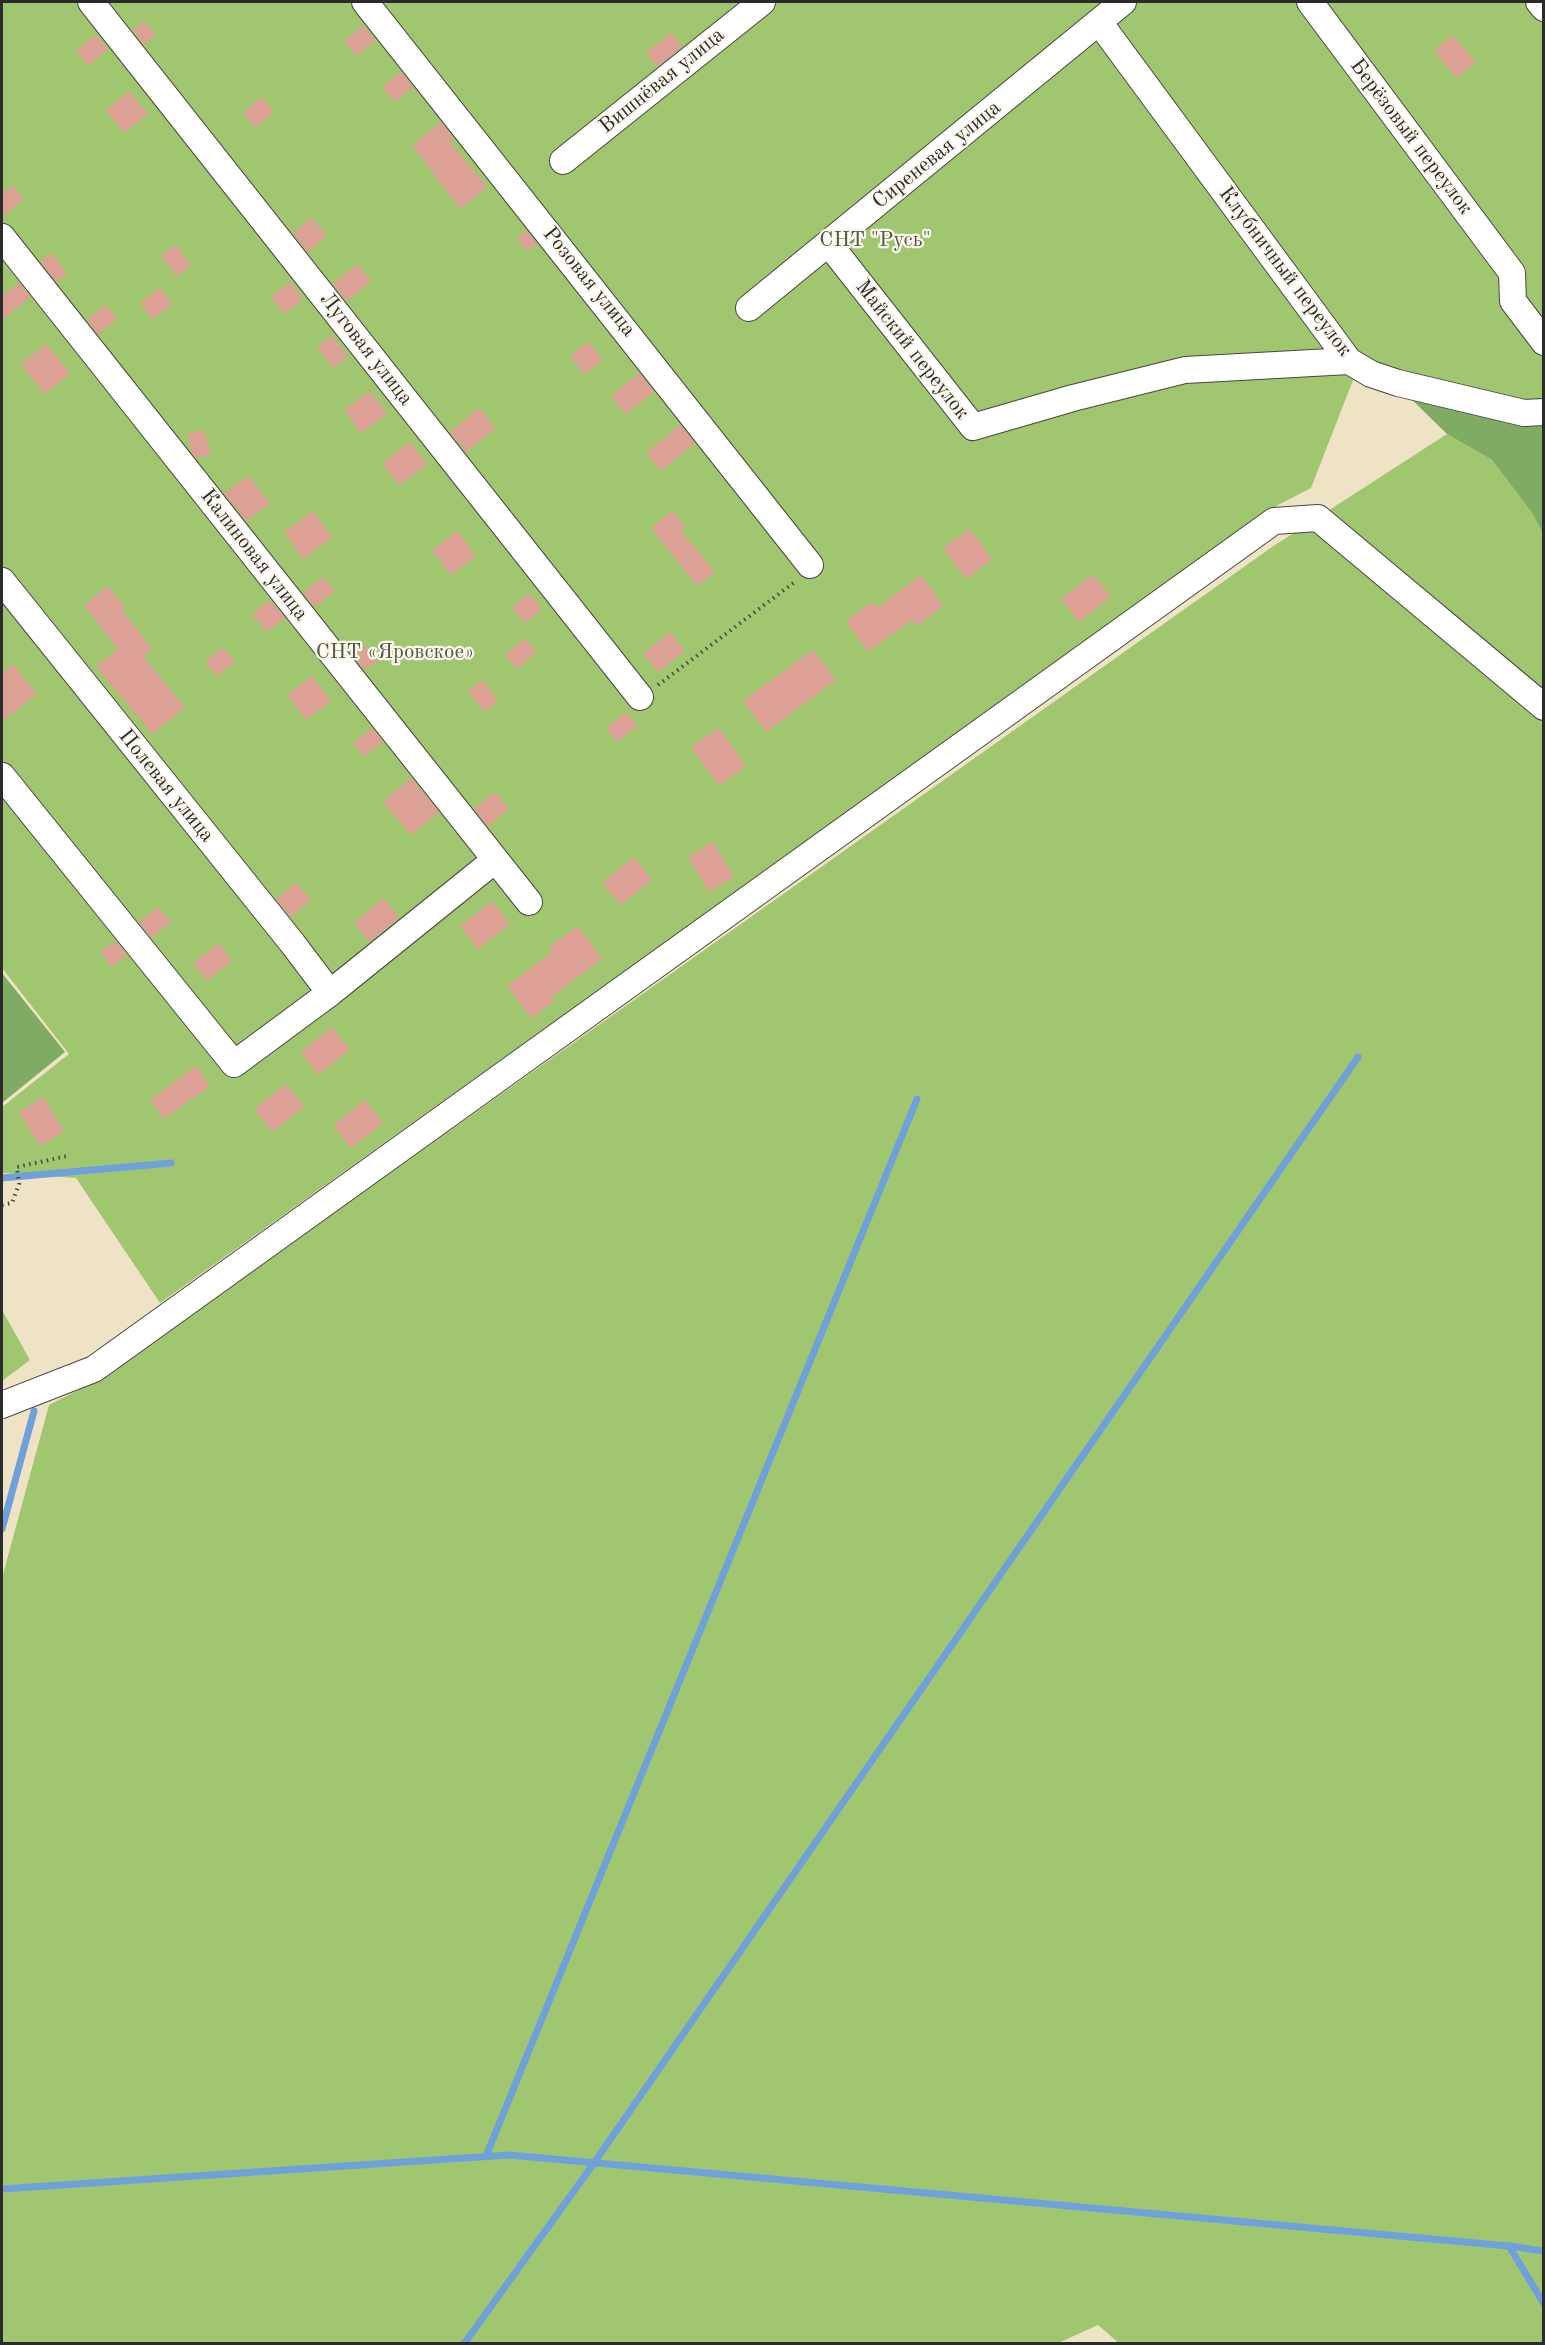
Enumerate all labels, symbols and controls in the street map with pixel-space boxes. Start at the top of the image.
street label: Вишнёвая улица [594,23,730,139]
street label: Берёзовый переулок [1344,54,1478,220]
street label: Сиреневая улица [868,95,1006,215]
street label: Клубничный переулок [1213,182,1357,362]
street label: Розовая улица [537,222,641,342]
park label: СНТ "Русь" [819,227,931,253]
street label: Майский переулок [850,275,974,425]
street label: Луговая улица [314,287,418,411]
street label: Калиновая улица [195,484,313,626]
park label: СНТ «Яровское» [316,639,474,665]
street label: Полевая улица [113,724,219,848]

